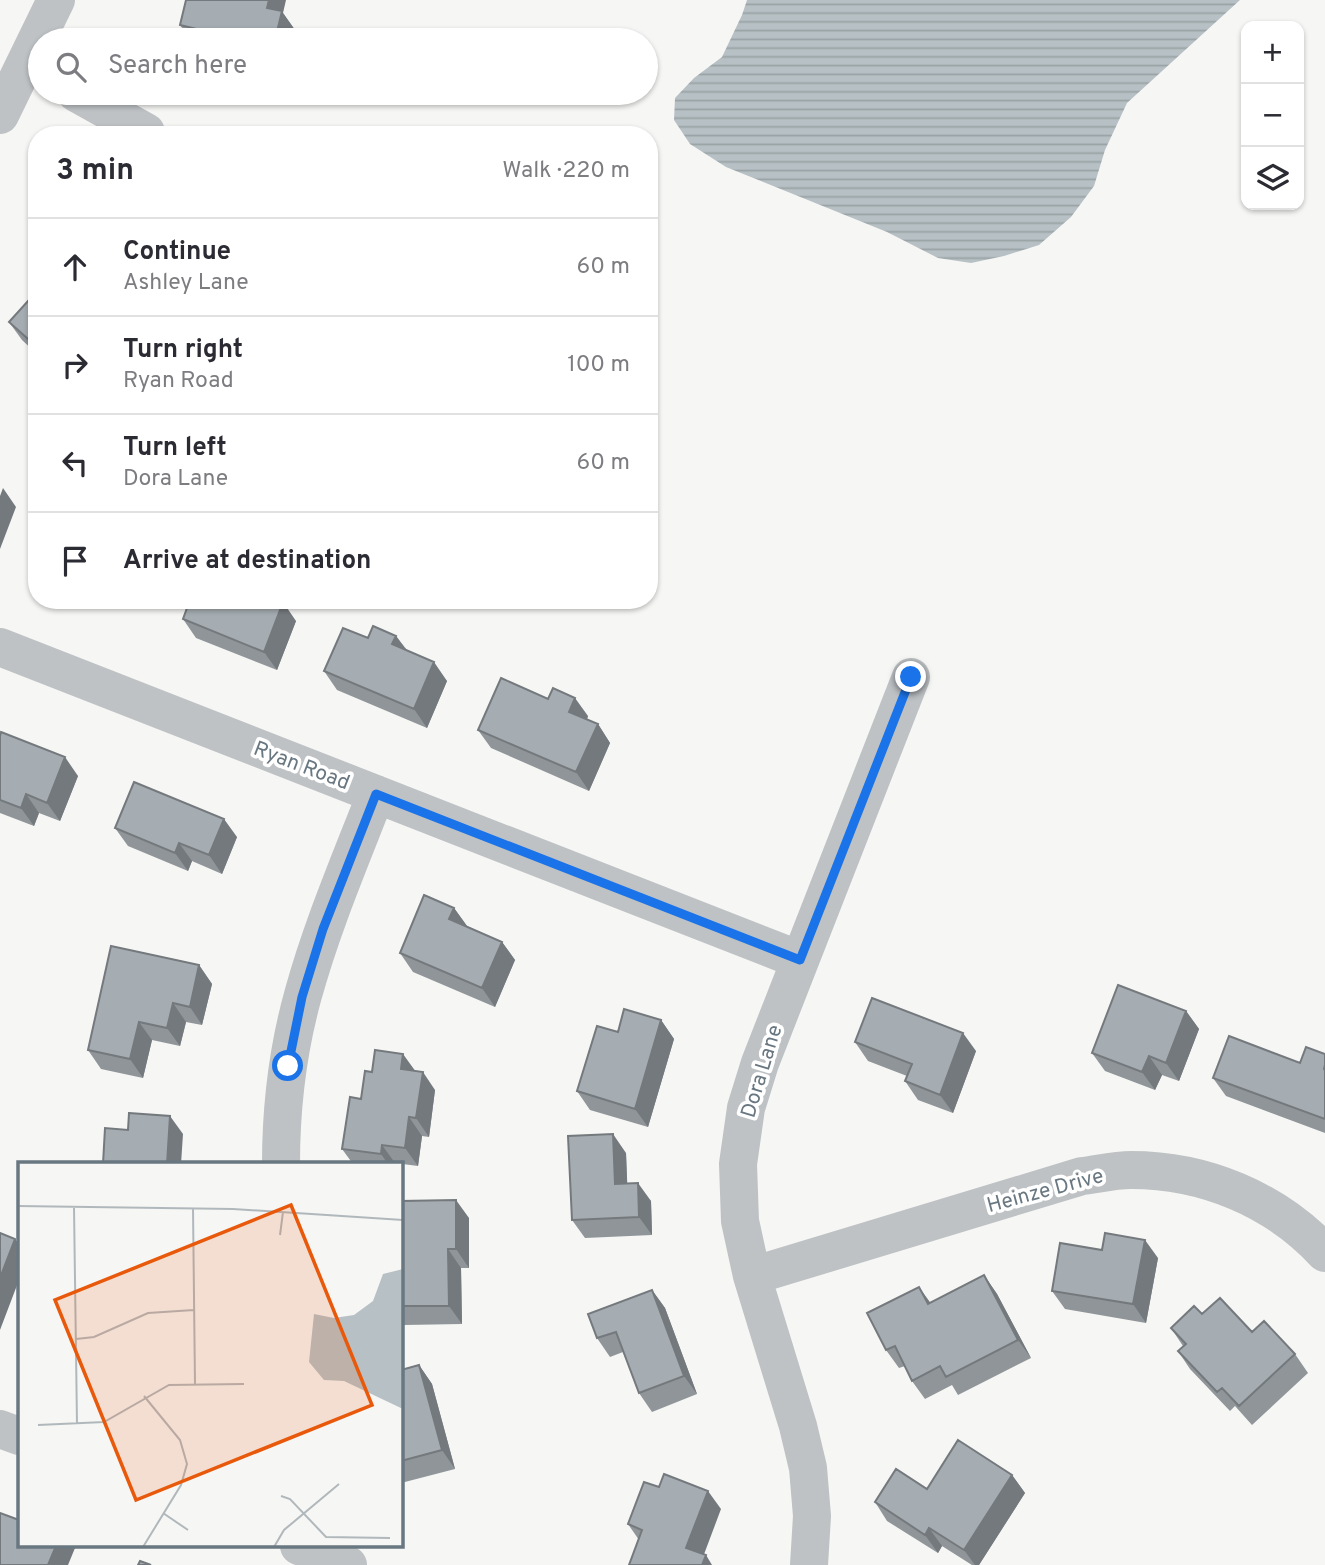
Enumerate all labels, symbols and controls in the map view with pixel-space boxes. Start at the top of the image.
map controls [1241,21,1304,210]
button: + [1241,21,1304,84]
search box [28,28,658,105]
icon: search [52,48,90,86]
text: Search here [108,50,247,83]
button: − [1241,84,1304,147]
button: layers [1241,147,1304,210]
text: 3 min [56,153,134,190]
text: Walk · 220 m [502,157,630,186]
text: Continue [123,236,231,269]
icon: ahead [56,248,94,286]
text: 60 m [577,253,630,282]
text: Ashley Lane [123,269,249,298]
text: Turn right [123,334,243,367]
icon: right [56,346,94,384]
text: 100 m [567,351,630,380]
text: Ryan Road [123,367,234,396]
text: Turn left [123,432,227,465]
icon: left [56,444,94,482]
text: 60 m [577,449,630,478]
text: Dora Lane [123,465,228,494]
icon: arrive [56,542,94,580]
text: Arrive at destination [123,545,371,578]
route end [895,661,926,692]
street label: Ryan Road [249,736,353,797]
street label: Dora Lane [735,1022,789,1121]
route start [272,1050,303,1081]
inset map [18,1162,402,1548]
street label: Heinze Drive [984,1163,1107,1220]

